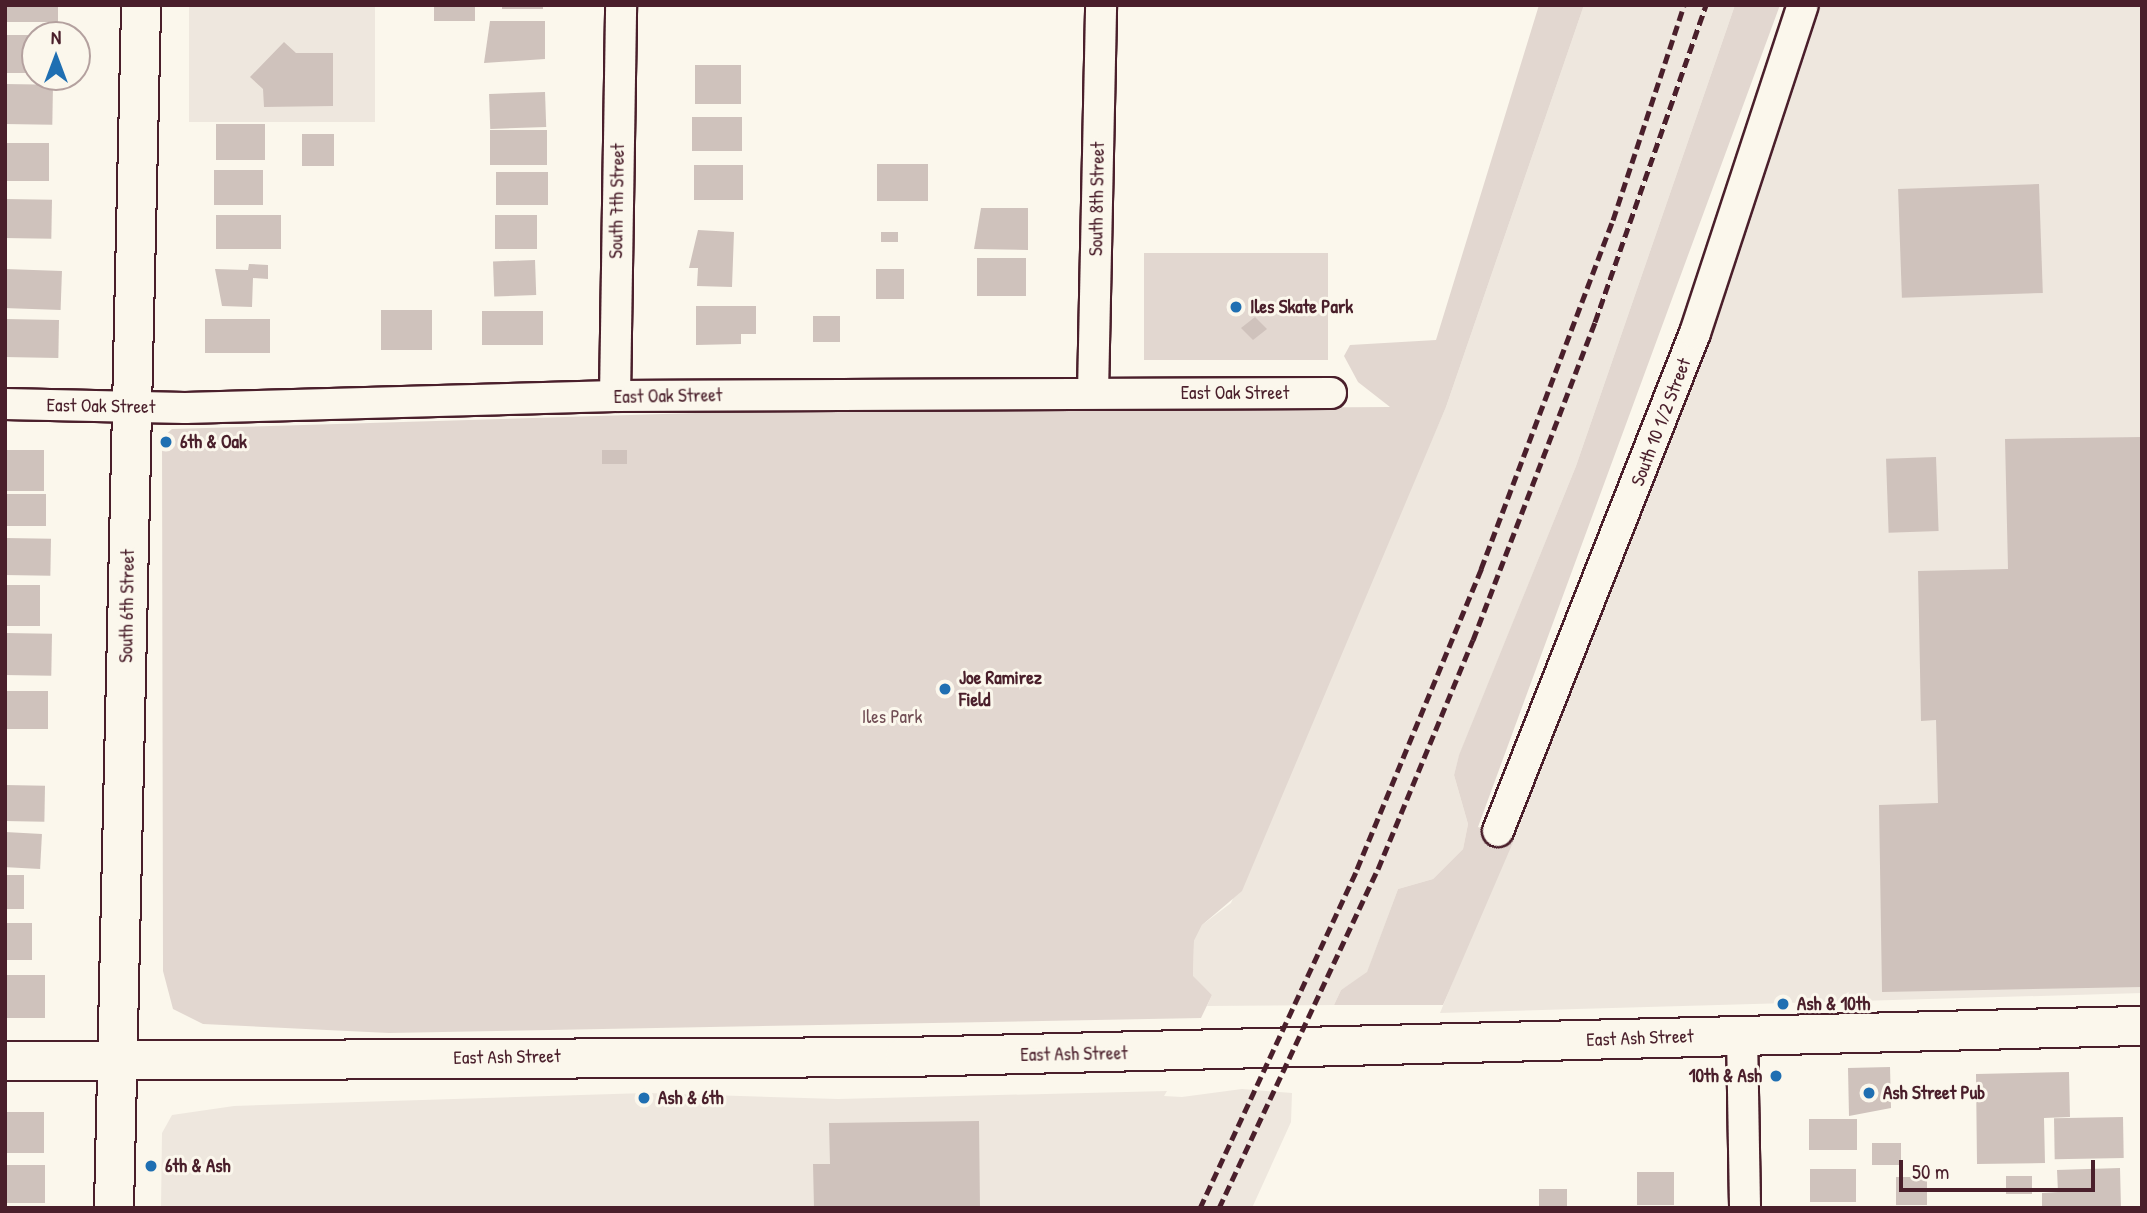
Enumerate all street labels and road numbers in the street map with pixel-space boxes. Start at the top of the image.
street label: South 8th Street [1085,142,1109,256]
street label: South 7th Street [605,143,629,259]
street label: South 10 1/2 Street [1626,355,1696,489]
street label: East Oak Street [1181,382,1289,404]
street label: East Oak Street [614,384,722,408]
street label: East Oak Street [47,394,155,418]
street label: South 6th Street [115,549,139,663]
street label: East Ash Street [1586,1025,1694,1051]
street label: East Ash Street [1020,1042,1128,1066]
street label: East Ash Street [453,1045,561,1069]

